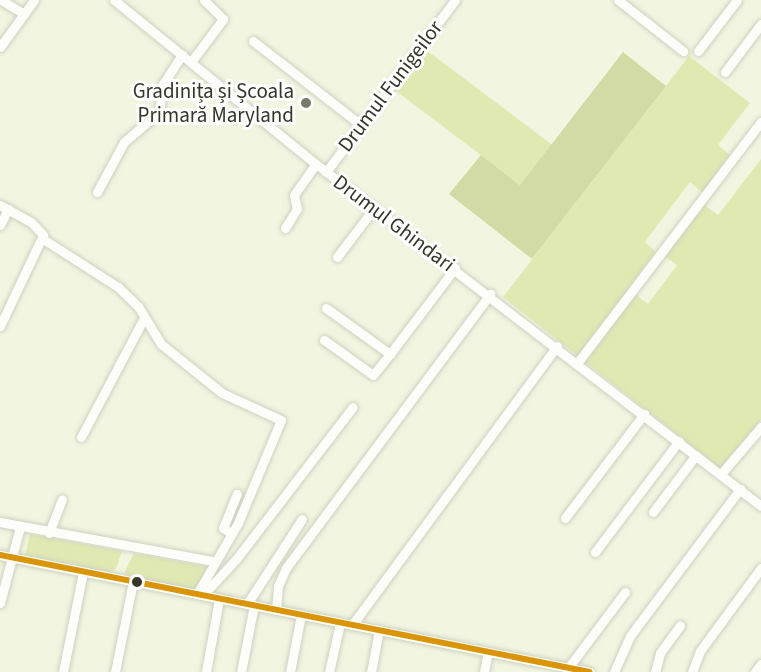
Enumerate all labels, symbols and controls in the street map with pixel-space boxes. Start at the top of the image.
street label: Drumul Funigeilor [332,15,448,157]
place label: Gradinița și Școala Primară Maryland [133,78,294,128]
marker: Gradinița și Școala Primară Maryland [299,96,313,110]
street label: Drumul Ghindari [328,169,460,277]
unlabelled marker [131,576,143,588]

